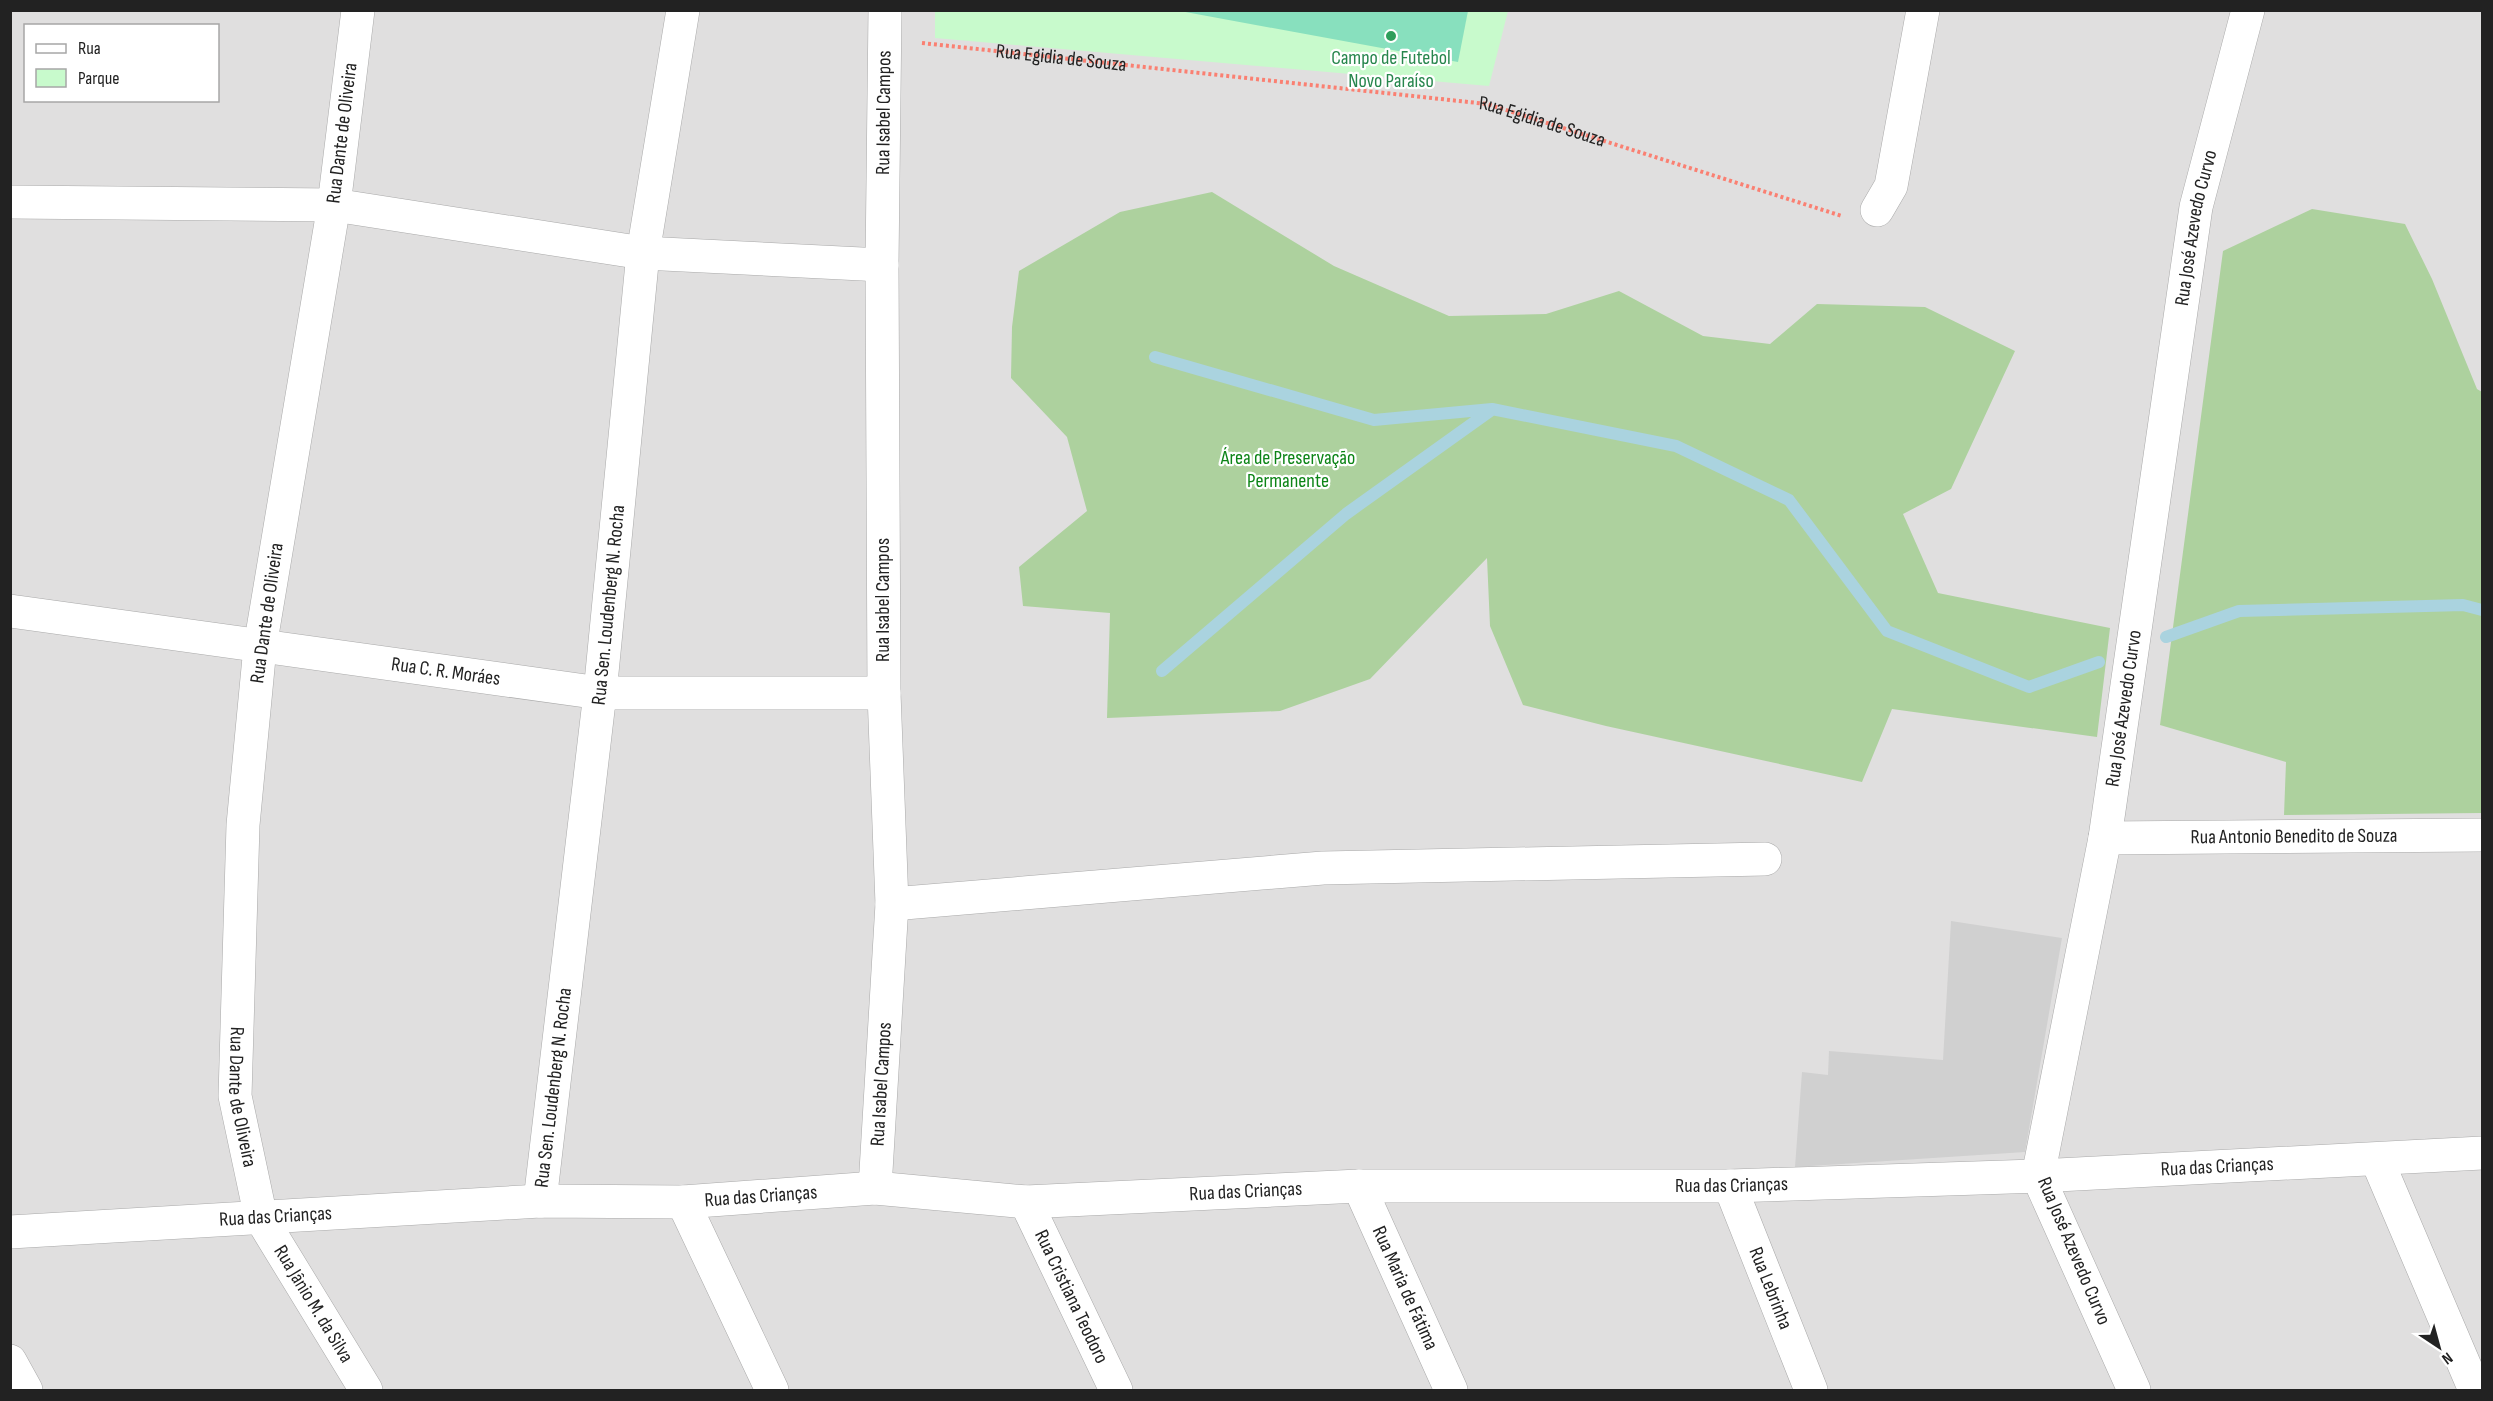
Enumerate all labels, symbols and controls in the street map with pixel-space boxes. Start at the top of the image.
legend [24,24,219,102]
marker: Campo de Futebol Novo Paraíso [1384,29,1398,43]
text: Rua [78,38,101,59]
street label: Rua Egidia de Souza [995,39,1128,77]
place label: Campo de Futebol Novo Paraíso [1331,46,1451,93]
street label: Rua Isabel Campos [871,50,897,175]
street label: Rua Dante de Oliveira [321,61,363,205]
text: Parque [78,68,119,89]
street label: Rua Egidia de Souza [1478,91,1608,153]
street label: Rua José Azevedo Curvo [2170,147,2223,307]
park label: Área de Preservação Permanente [1220,446,1355,493]
street label: Rua Sen. Loudenberg N. Rocha [587,504,630,706]
street label: Rua Isabel Campos [871,538,895,662]
street label: Rua Dante de Oliveira [245,541,289,685]
street label: Rua José Azevedo Curvo [2101,628,2147,788]
street label: Rua C. R. Moráes [390,652,502,691]
street label: Rua Antonio Benedito de Souza [2190,824,2398,849]
street label: Rua Sen. Loudenberg N. Rocha [530,987,577,1189]
street label: Rua Isabel Campos [866,1021,897,1147]
street label: Rua Dante de Oliveira [223,1026,262,1169]
street label: Rua das Crianças [2160,1152,2274,1182]
street label: Rua das Crianças [1675,1172,1788,1198]
street label: Rua José Azevedo Curvo [2032,1174,2116,1328]
street label: Rua das Crianças [1189,1177,1303,1206]
street label: Rua das Crianças [704,1180,818,1212]
street label: Rua das Crianças [218,1201,333,1232]
street label: Rua Maria de Fátima [1367,1222,1443,1354]
street label: Rua Cristiana Teodoro [1029,1226,1114,1367]
street label: Rua Jânio M. da Silva [268,1241,358,1367]
street label: Rua Lebrinha [1744,1244,1798,1333]
north arrow [2409,1317,2469,1377]
text: N [2438,1348,2456,1368]

